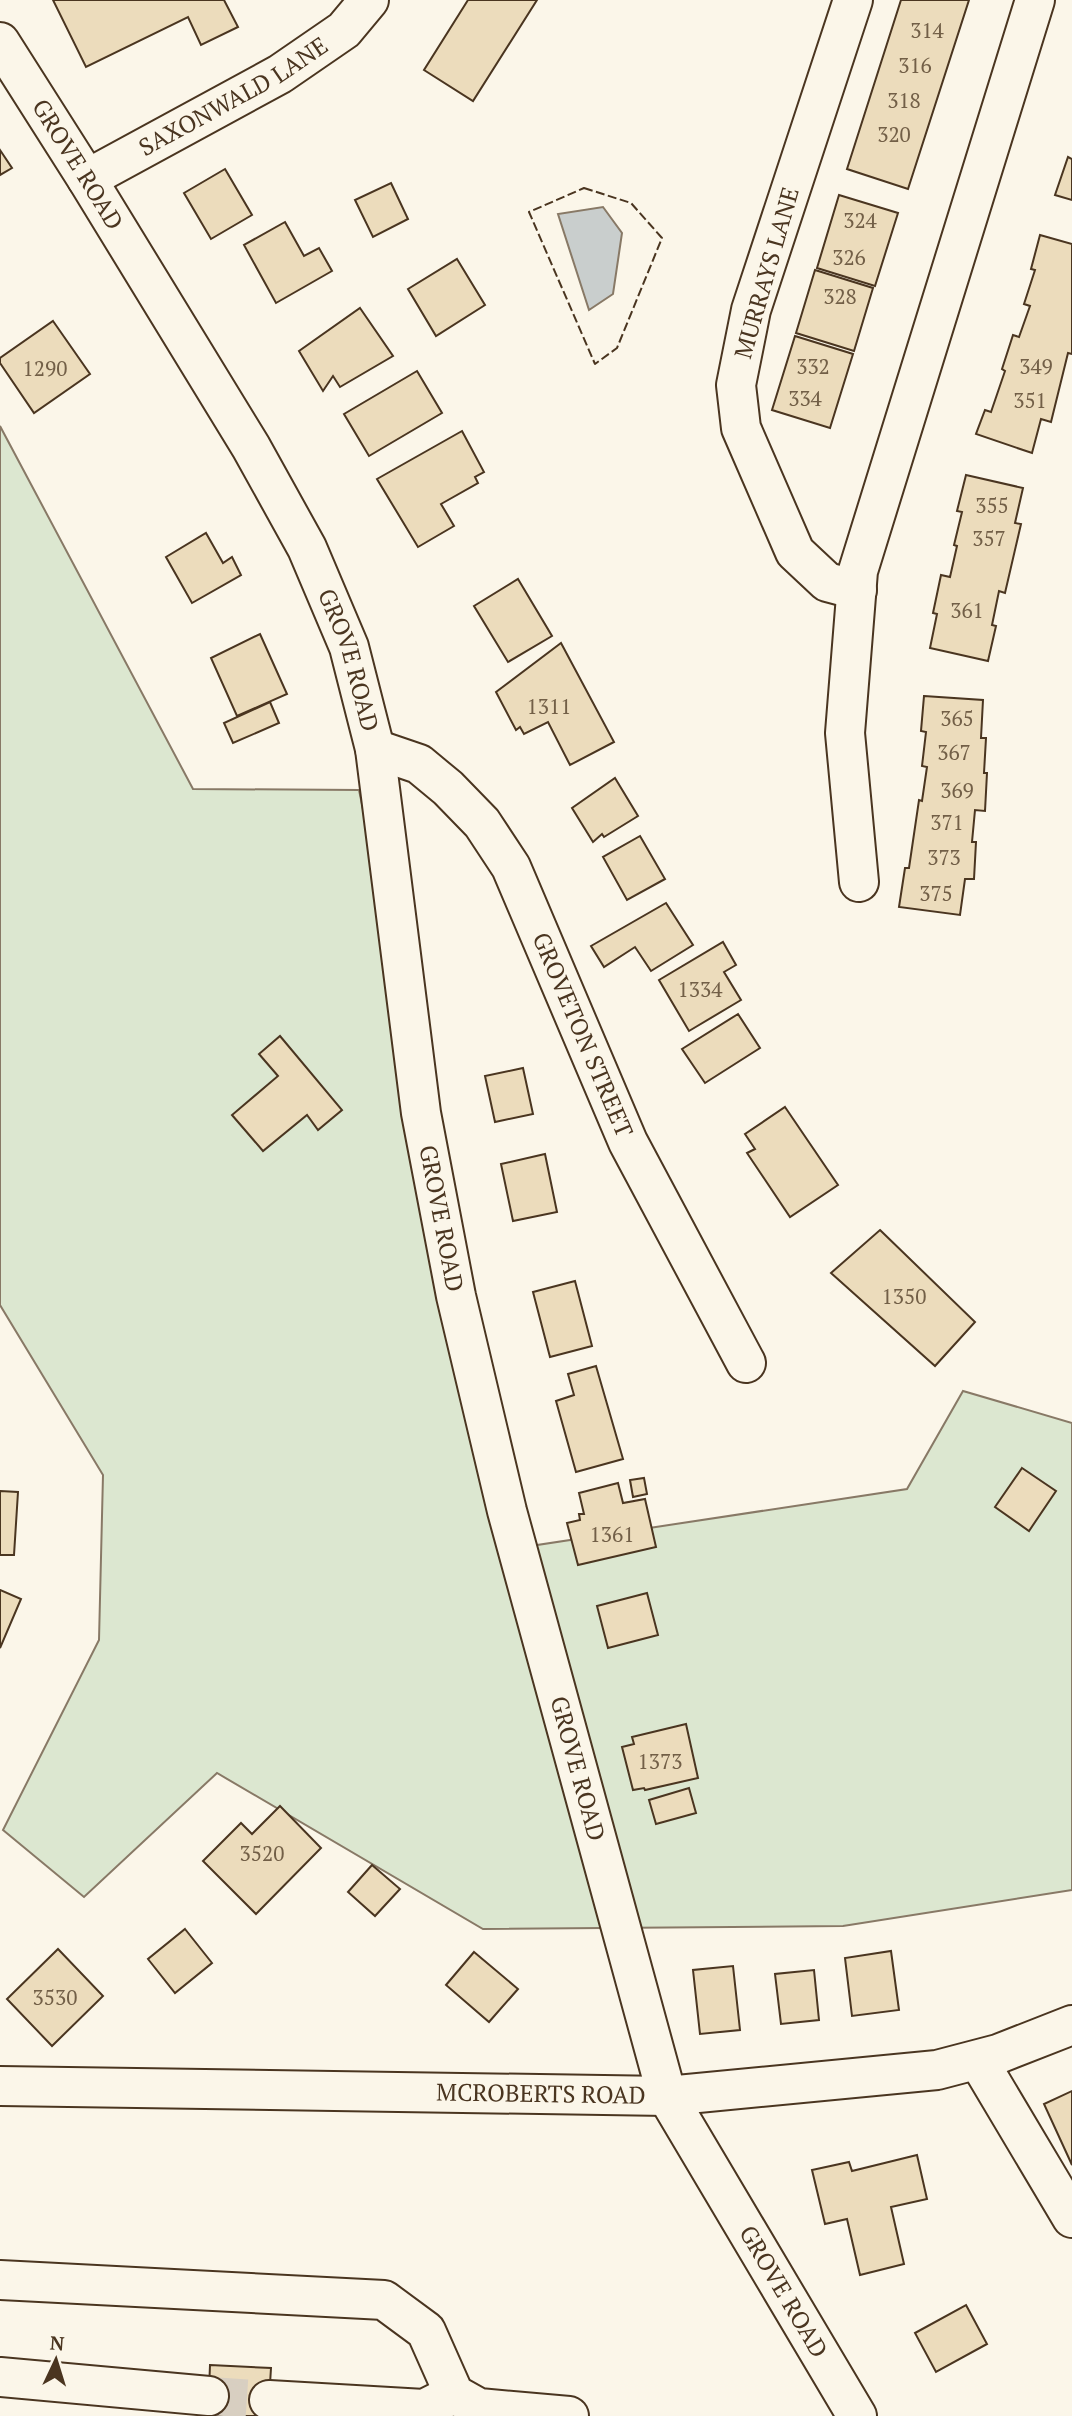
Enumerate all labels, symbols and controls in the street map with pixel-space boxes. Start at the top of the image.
house number: 314 [910,16,945,44]
street label: SAXONWALD LANE [133,29,334,163]
house number: 316 [898,51,932,79]
house number: 318 [887,86,921,114]
street label: GROVE ROAD [25,93,131,235]
house number: 320 [877,120,911,148]
street label: MURRAYS LANE [726,183,806,362]
house number: 324 [843,206,878,234]
house number: 326 [832,243,866,271]
house number: 328 [823,282,857,310]
house number: 332 [796,352,830,380]
house number: 349 [1019,352,1053,380]
house number: 1290 [23,354,67,382]
house number: 334 [788,384,823,412]
house number: 351 [1013,386,1047,414]
house number: 355 [975,491,1009,519]
house number: 357 [972,524,1006,552]
street label: GROVE ROAD [311,584,387,735]
house number: 361 [950,596,984,624]
house number: 1311 [527,692,571,720]
house number: 365 [940,704,974,732]
house number: 367 [937,738,971,766]
house number: 369 [940,776,974,804]
house number: 371 [930,808,964,836]
house number: 373 [927,843,961,871]
house number: 375 [919,879,953,907]
street label: GROVETON STREET [526,927,641,1142]
house number: 1334 [678,975,723,1003]
street label: GROVE ROAD [412,1142,472,1294]
house number: 1350 [882,1282,926,1310]
house number: 1361 [590,1520,634,1548]
street label: GROVE ROAD [543,1692,613,1844]
house number: 1373 [638,1747,682,1775]
house number: 3520 [240,1839,284,1867]
house number: 3530 [33,1983,77,2011]
street label: MCROBERTS ROAD [436,2076,646,2111]
street label: GROVE ROAD [732,2219,836,2363]
north arrow [21,2325,91,2395]
text: N [49,2330,66,2356]

